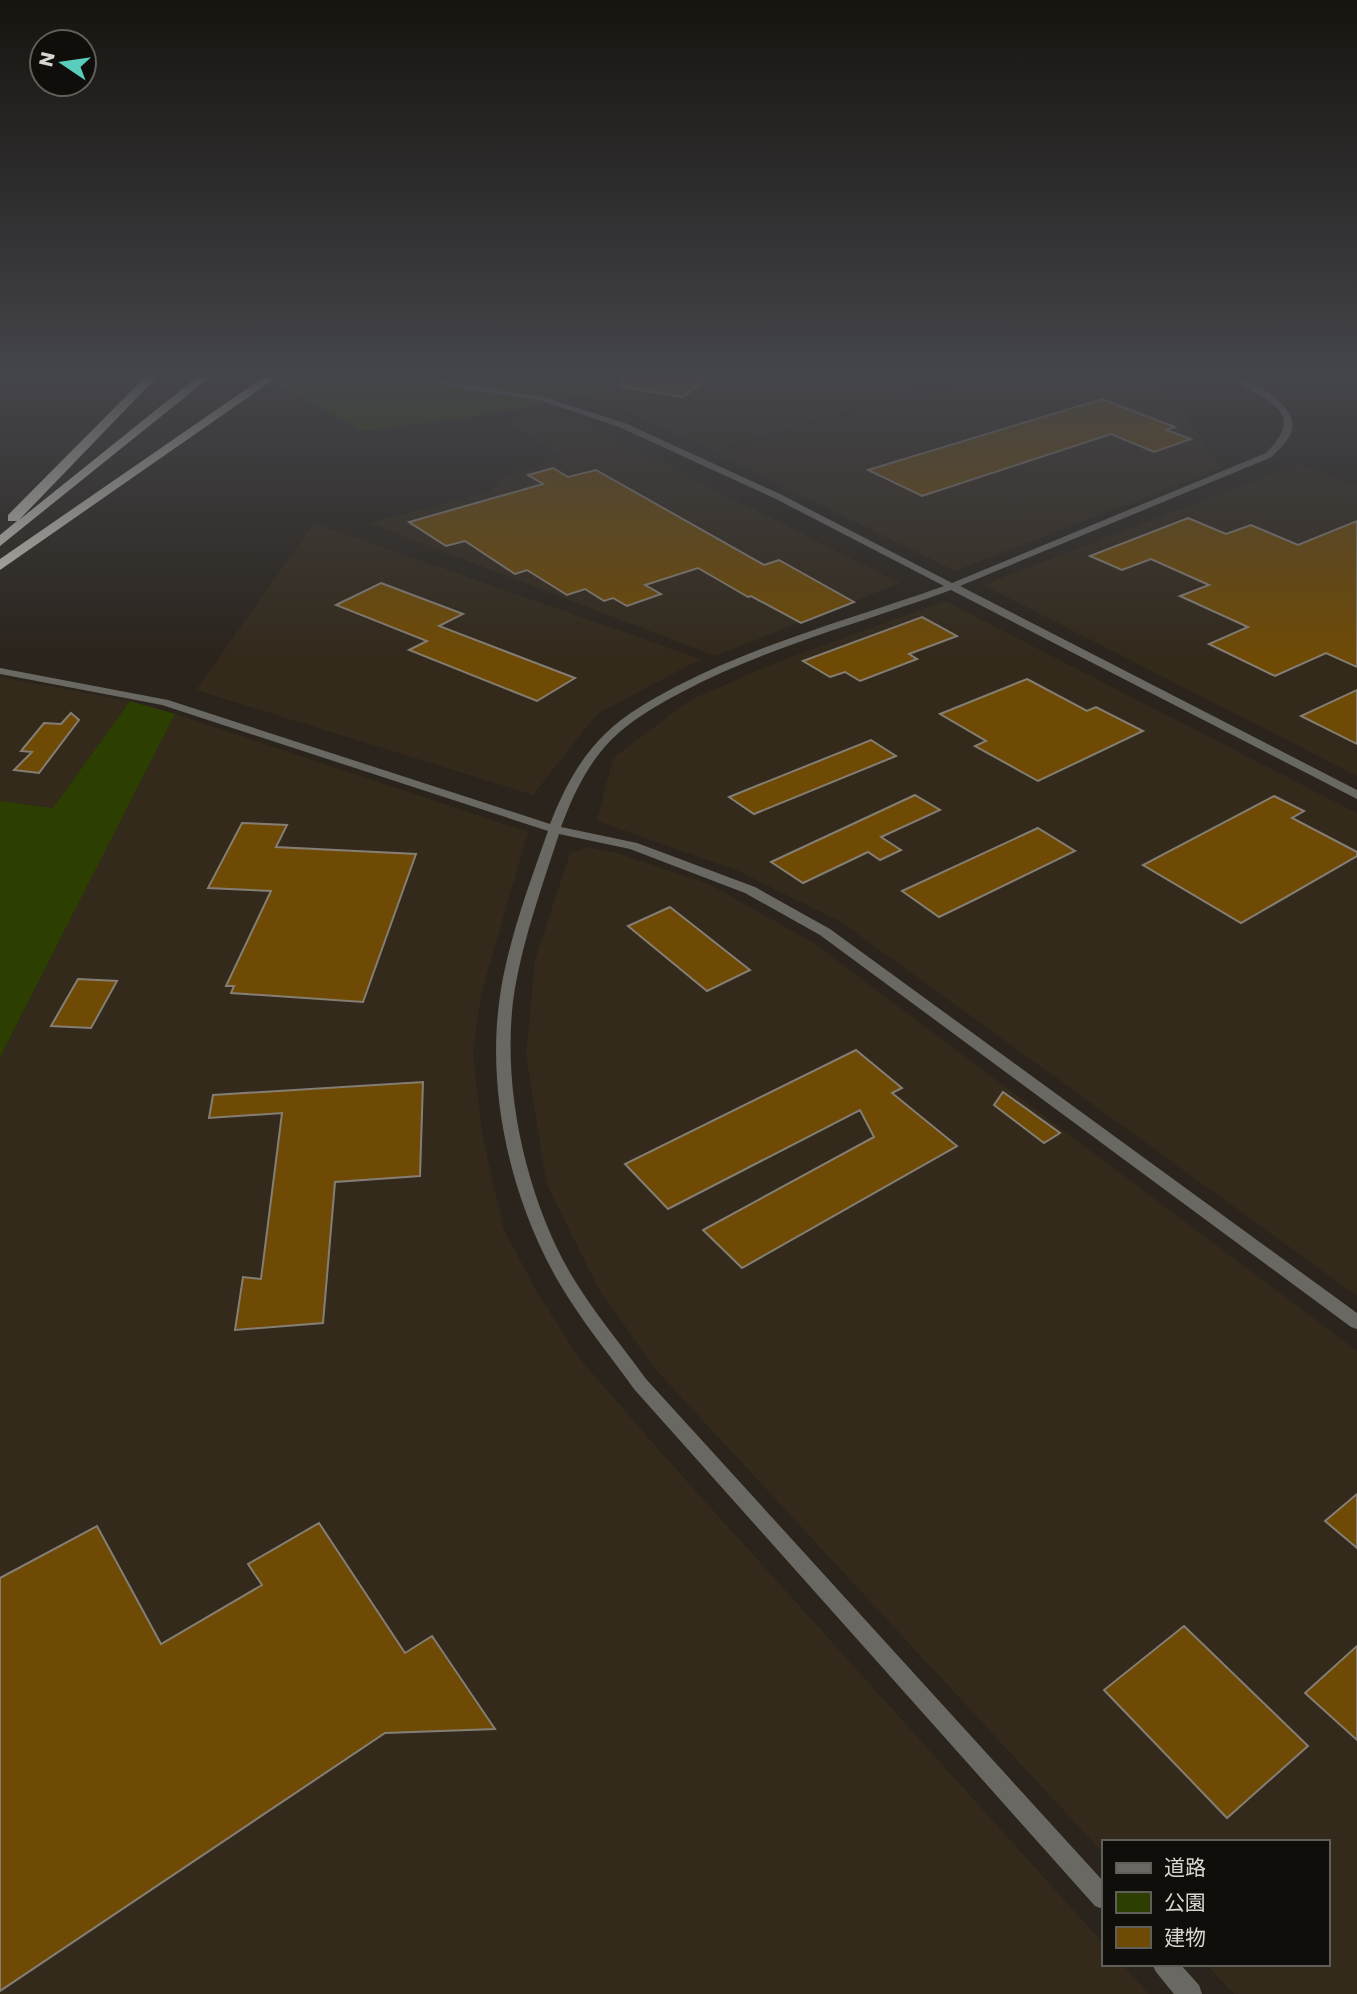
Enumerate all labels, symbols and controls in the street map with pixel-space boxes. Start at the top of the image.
north arrow [28,28,98,98]
text: N [32,49,62,69]
legend [1102,1840,1329,1966]
text: 道路 [1164,1853,1206,1882]
text: 公園 [1164,1888,1206,1917]
text: 建物 [1164,1923,1206,1952]

